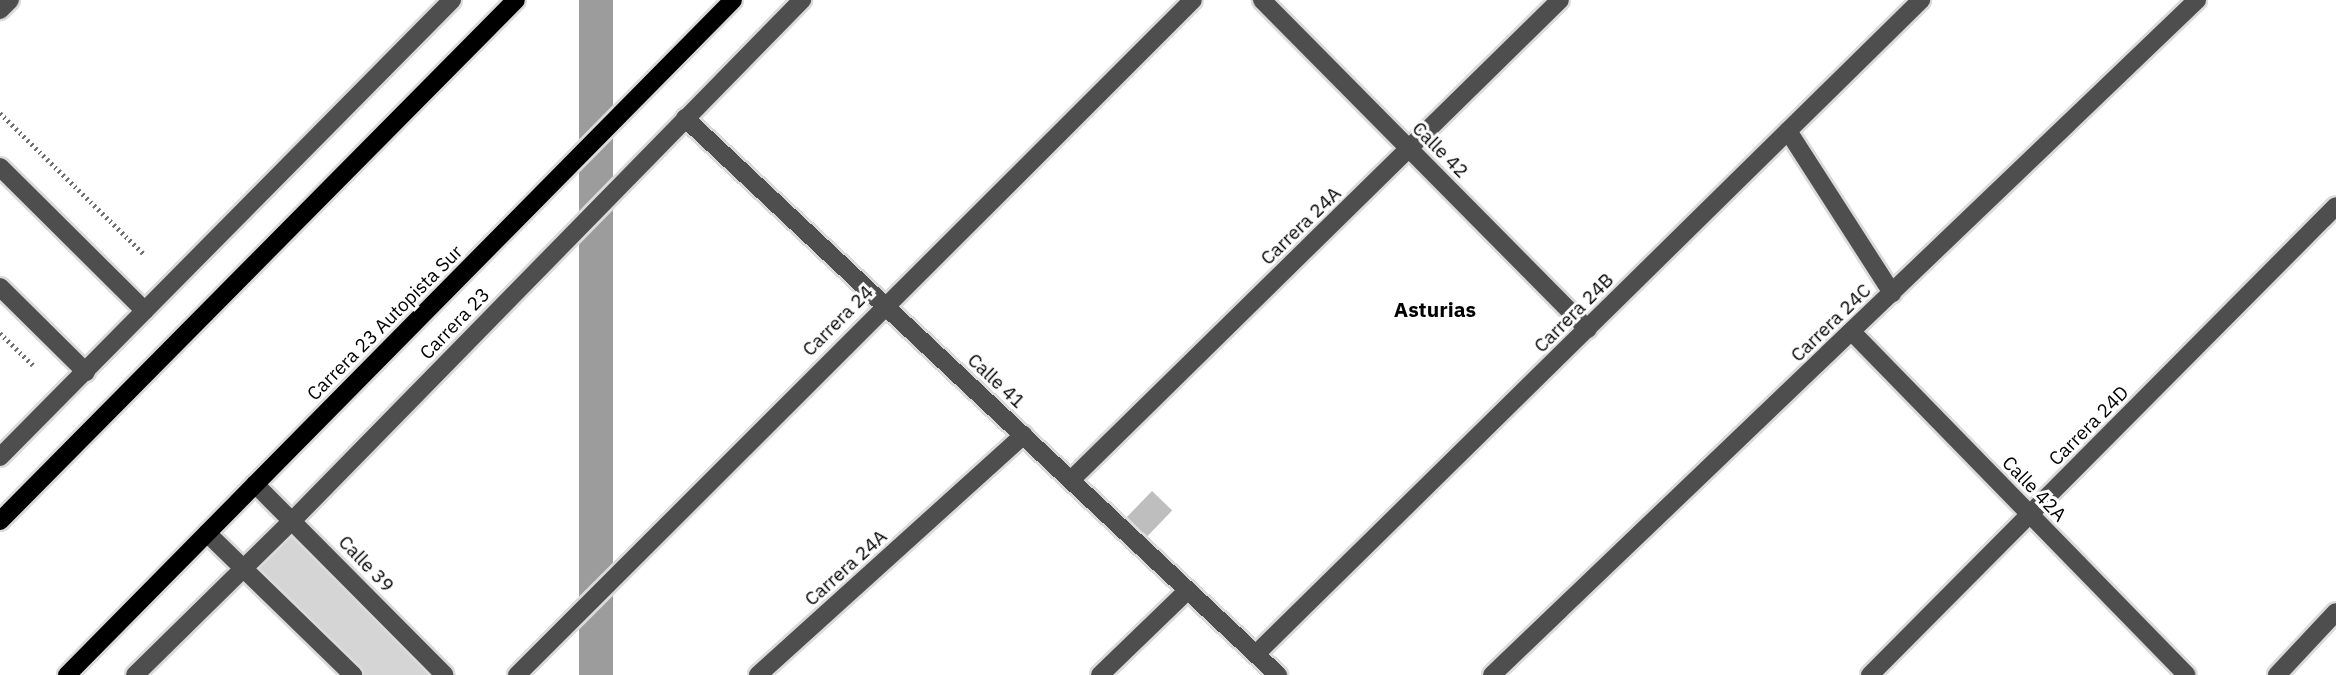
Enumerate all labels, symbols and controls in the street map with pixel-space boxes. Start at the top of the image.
street label: Calle 42 [1407,117,1473,183]
street label: Carrera 24A [1256,182,1346,270]
street label: Carrera 23 Autopista Sur [303,241,467,405]
street label: Carrera 24B [1530,269,1618,357]
street label: Carrera 24C [1786,279,1876,367]
street label: Carrera 24 [798,281,878,361]
street label: Carrera 23 [415,284,495,364]
district label: Asturias [1394,296,1476,322]
street label: Calle 41 [963,349,1029,413]
street label: Carrera 24D [2044,381,2134,471]
street label: Calle 42A [1997,452,2071,526]
street label: Carrera 24A [800,525,892,611]
street label: Calle 39 [334,531,398,597]

